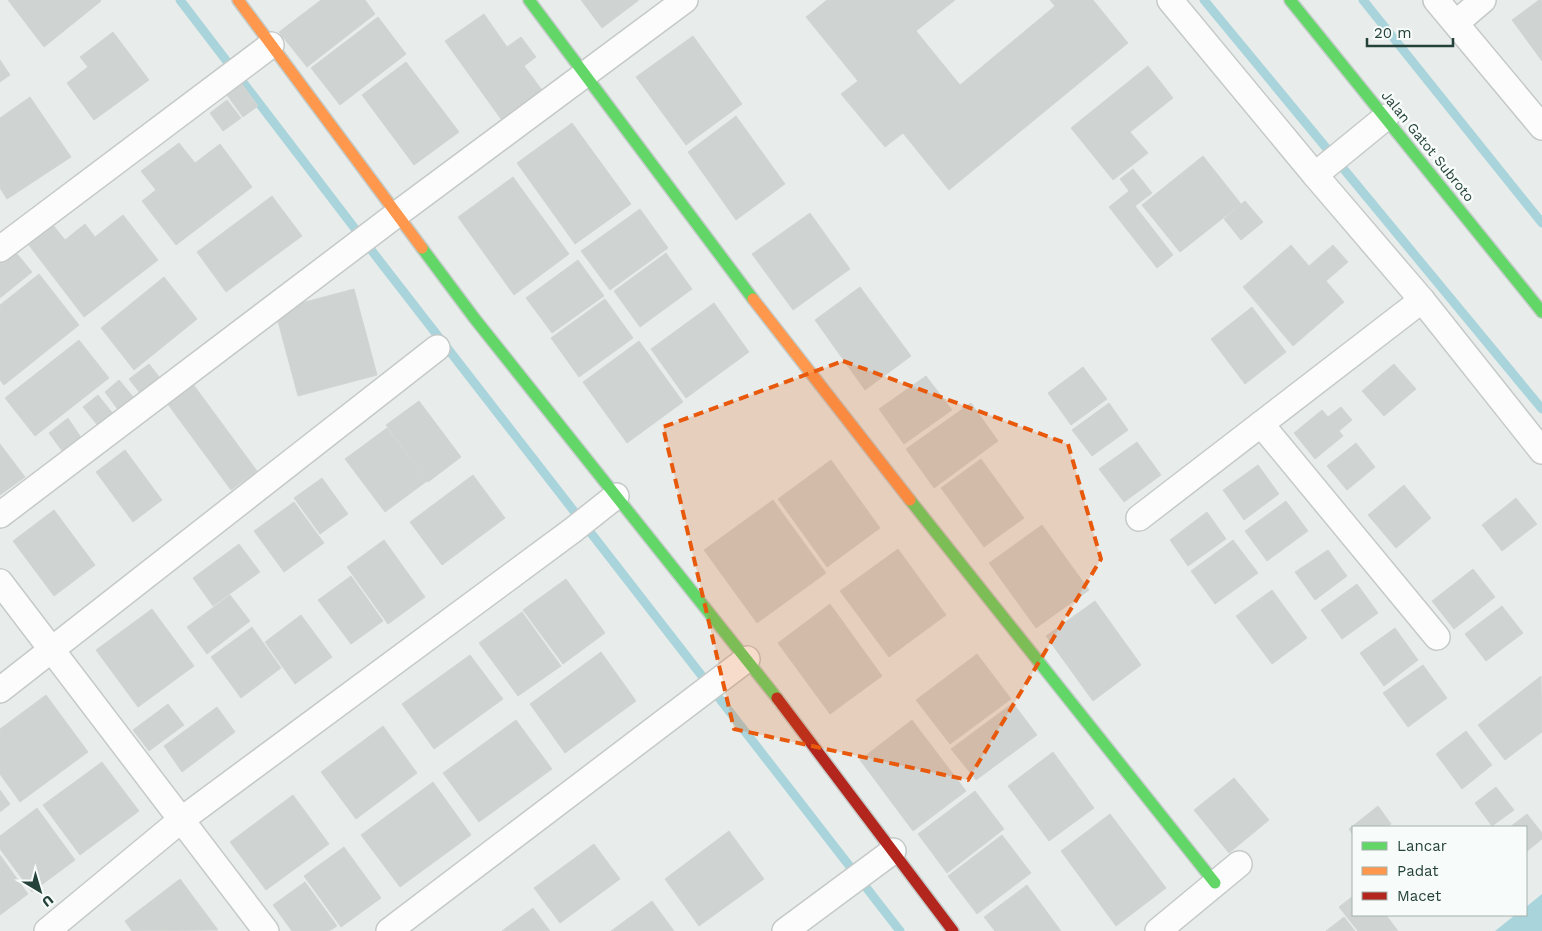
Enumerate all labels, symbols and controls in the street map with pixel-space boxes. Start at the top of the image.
scale bar [1367,15,1453,47]
text: 20 m [1374,24,1412,42]
street label: Jalan Gatot Subroto [1378,87,1478,205]
legend [1352,826,1527,916]
text: Lancar [1397,837,1447,855]
text: Padat [1397,862,1439,880]
north arrow [15,866,65,916]
text: Macet [1397,887,1442,905]
text: U [39,892,57,911]

